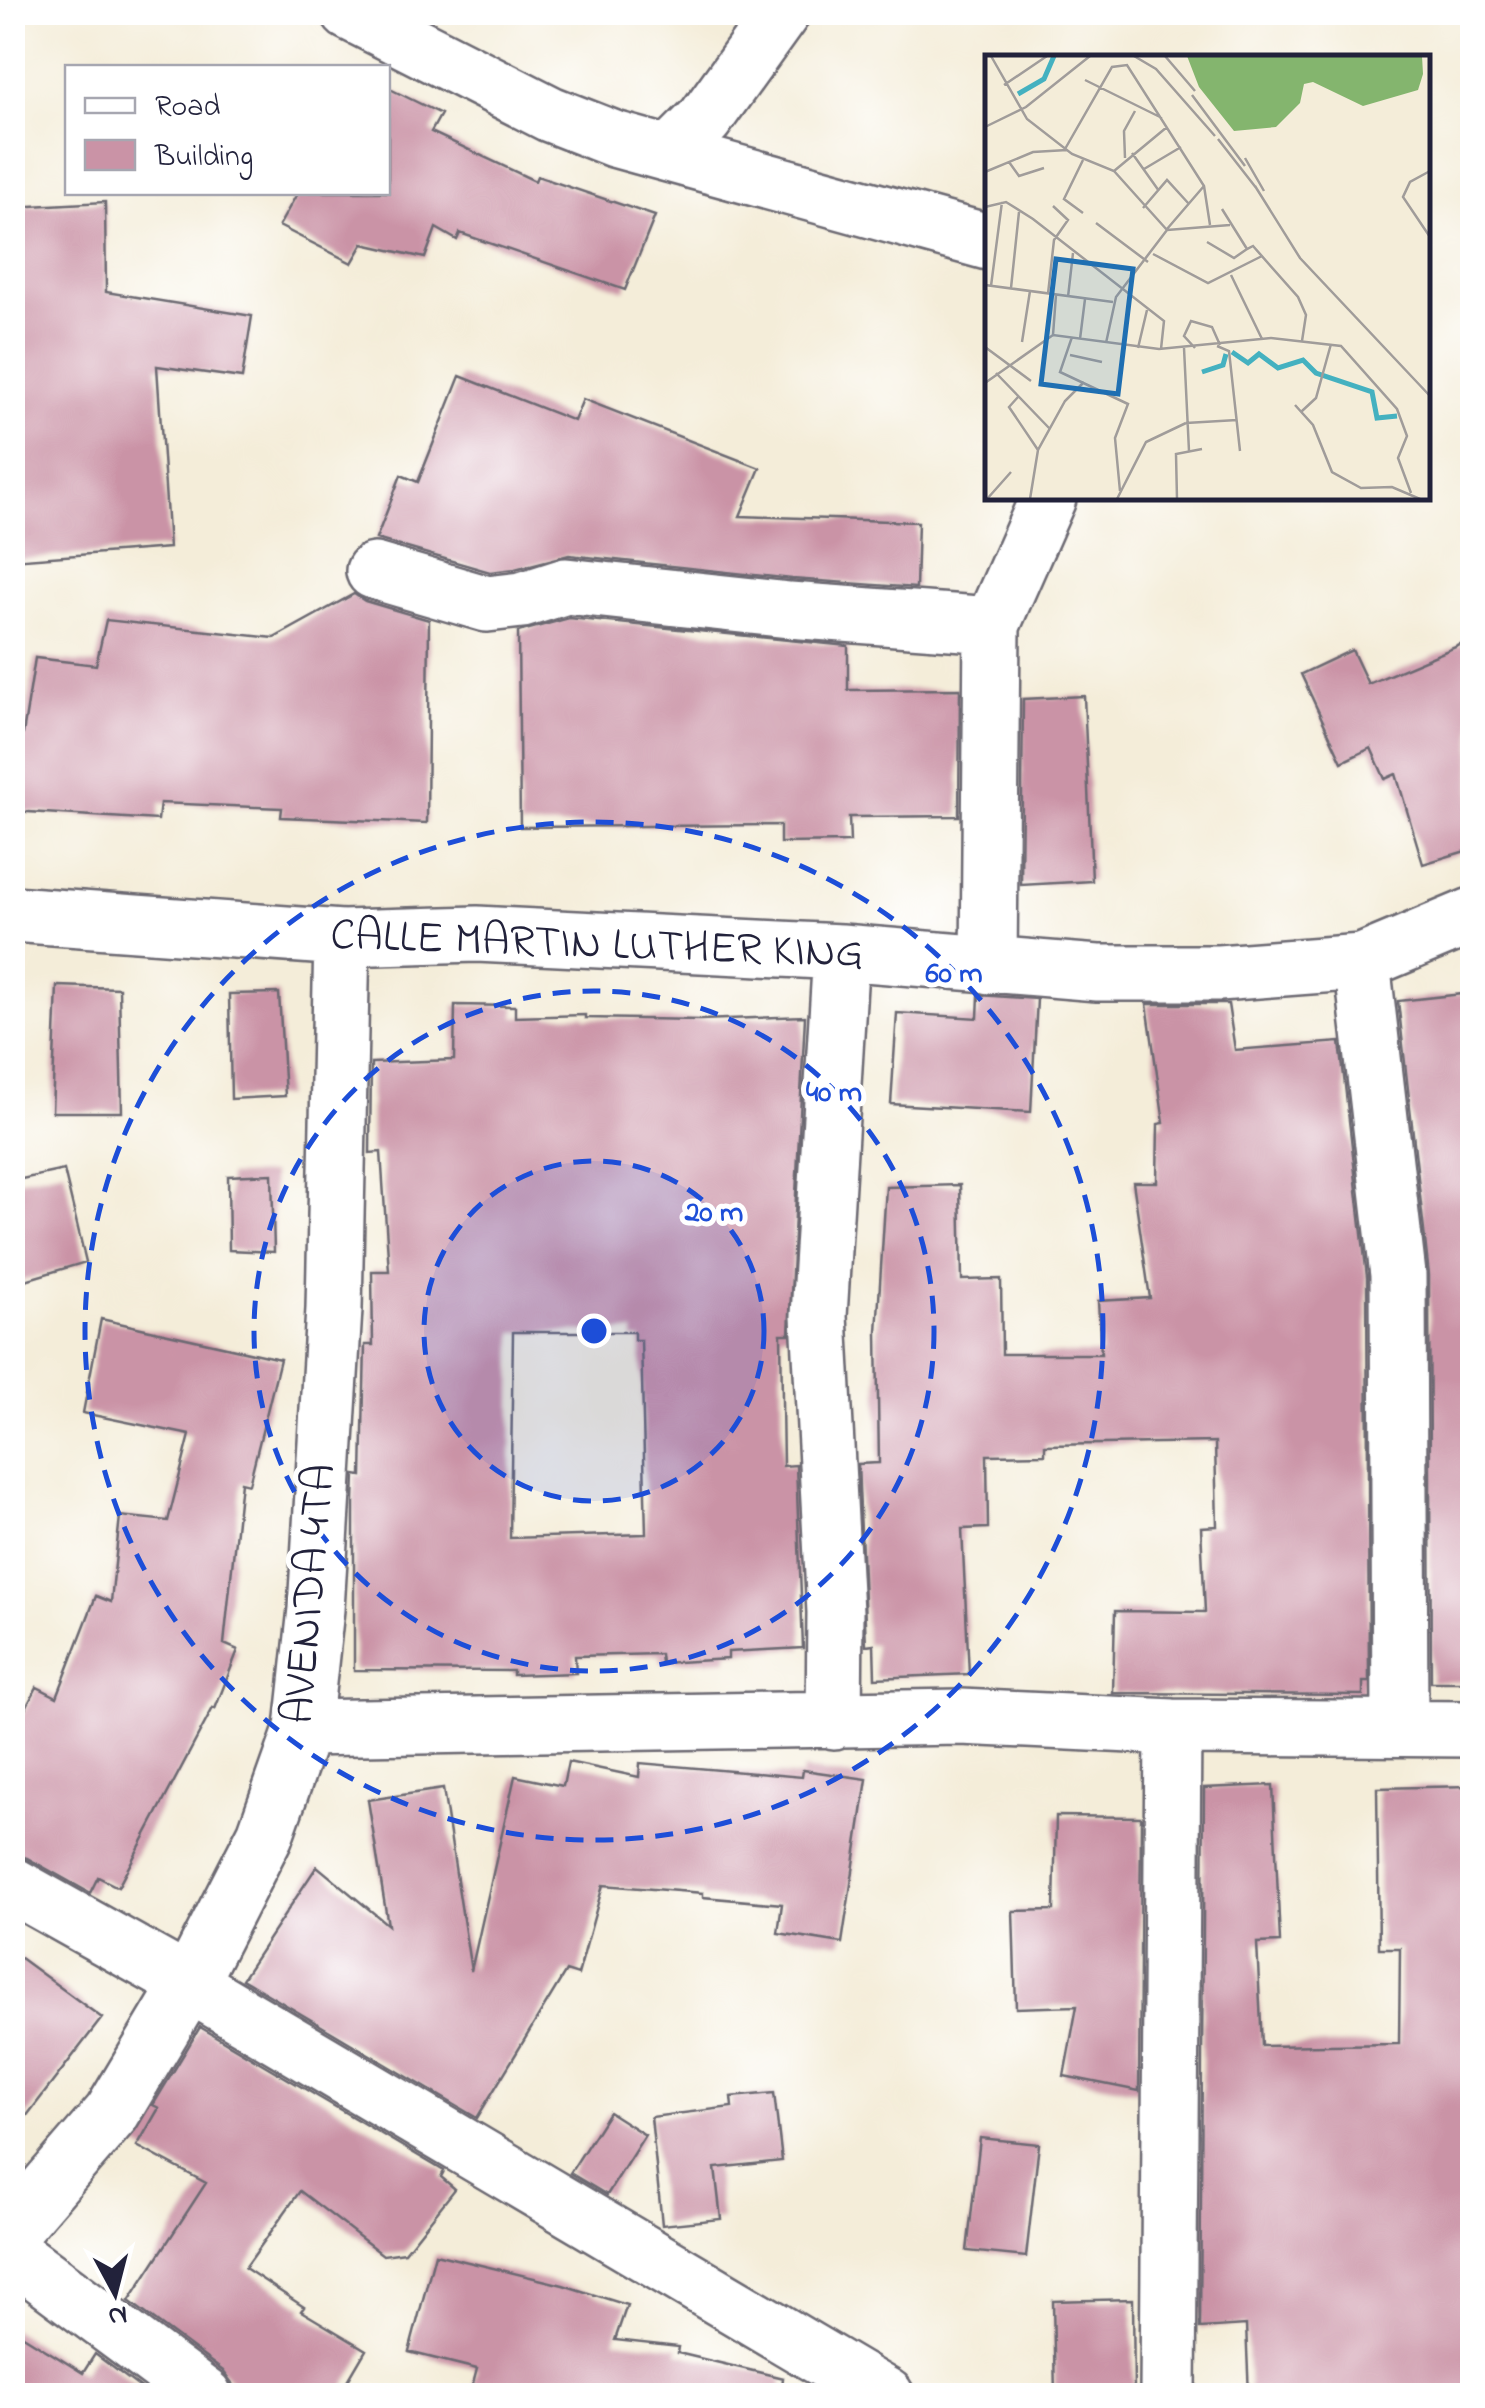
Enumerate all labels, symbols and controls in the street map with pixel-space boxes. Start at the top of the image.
inset map [985,55,1430,500]
legend [65,65,390,195]
text: Road [155,86,220,130]
text: Building [154,136,253,180]
street label: CALLE MARTIN LUTHER KING [329,904,865,988]
text: 60 m [926,953,982,997]
text: 40 m [806,1072,862,1116]
text: 20 m [684,1192,743,1236]
centre of rings [576,1313,612,1349]
street label: AVENIDA 4TA [267,1461,355,1727]
north arrow [65,2243,165,2343]
text: N [106,2293,130,2336]

